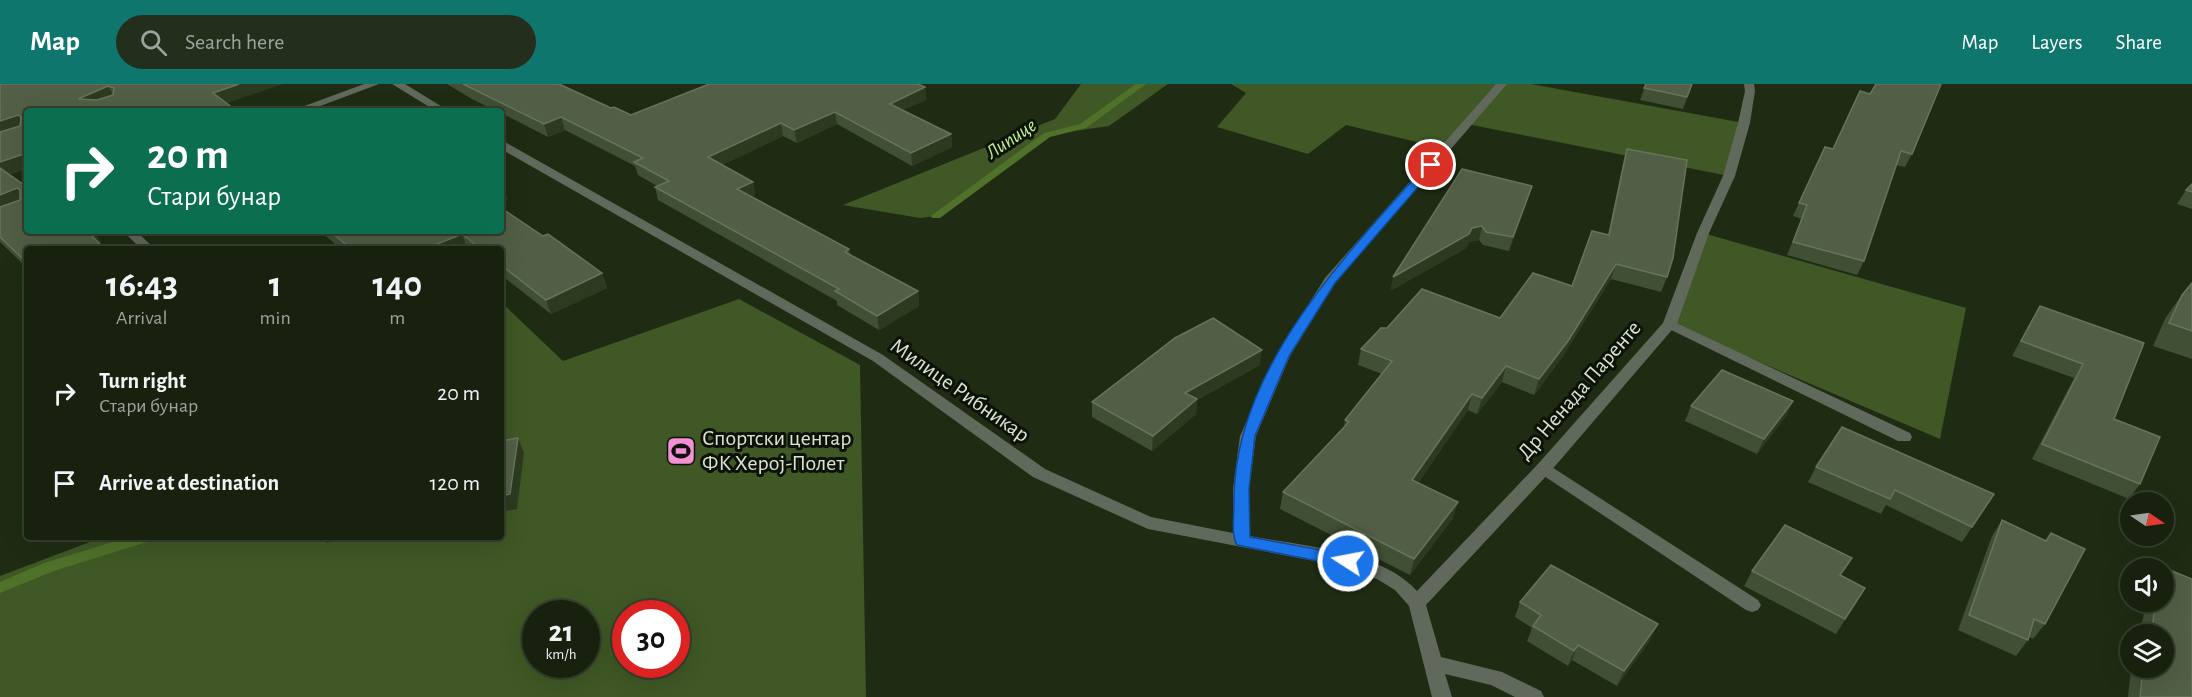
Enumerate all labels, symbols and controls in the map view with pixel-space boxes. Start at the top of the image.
search box [116,15,536,69]
icon: search [137,26,170,59]
text: Map [30,28,80,56]
text: Search here [185,31,284,53]
text: Map [1962,32,1998,53]
text: Layers [2031,32,2082,53]
text: Share [2115,32,2162,53]
water label: Липице [981,115,1040,163]
icon: right [48,132,126,210]
text: 20 m [147,134,229,176]
pin [1405,139,1456,190]
icon: arrive [1414,148,1447,181]
text: Стари бунар [147,183,281,210]
text: 16:43 [106,267,178,303]
text: 1 [269,267,282,303]
text: 140 [372,267,422,303]
text: Arrival [116,308,168,328]
text: min [260,308,291,328]
text: m [389,308,405,328]
street label: Др Ненада Паренте [1513,316,1645,464]
street label: Милице Рибникар [886,334,1034,446]
text: Turn right [99,370,186,392]
icon: right [48,377,81,410]
text: 20 m [437,382,480,404]
text: Стари бунар [99,396,198,416]
place label: Спортски центар ФК Херој-Полет [702,427,851,474]
sports icon: Спортски центар ФК Херој-Полет [665,435,697,467]
icon: arrive [48,467,81,500]
text: Arrive at destination [99,472,279,494]
text: 120 m [430,472,480,494]
north arrow [2120,492,2174,546]
map controls [2120,492,2174,678]
position arrow [1316,529,1380,593]
button: sound [2120,558,2174,612]
speed limit sign: 30 [612,600,690,678]
text: 21 [549,617,573,647]
button: layers [2120,624,2174,678]
text: km/h [546,647,576,662]

